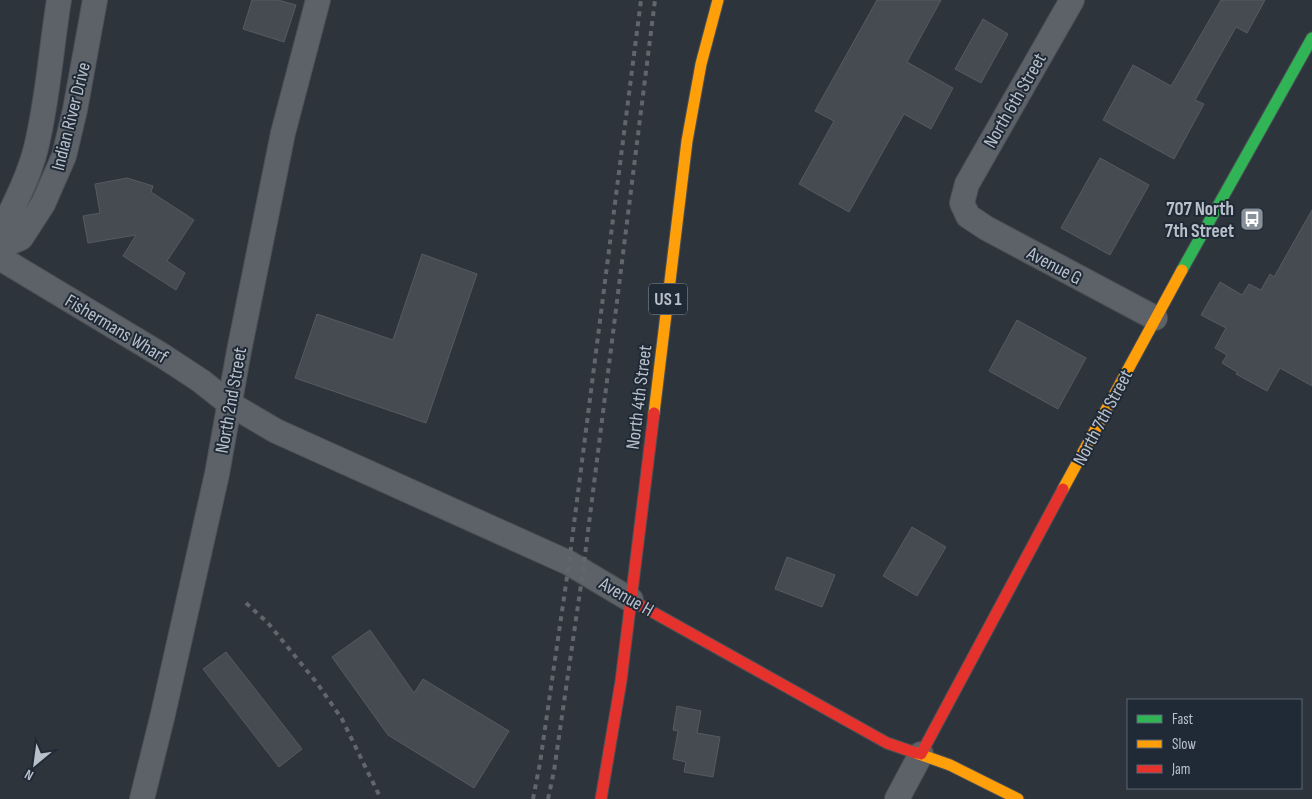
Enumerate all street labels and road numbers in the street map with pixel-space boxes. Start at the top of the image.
street label: North 6th Street [979,49,1052,152]
street label: Indian River Drive [47,60,96,173]
street label: Avenue G [1022,242,1086,290]
road number: US 1 [649,284,687,314]
street label: Fishermans Wharf [61,290,172,369]
street label: North 4th Street [622,343,657,451]
street label: North 2nd Street [211,345,252,455]
street label: North 7th Street [1069,366,1138,469]
street label: Avenue H [594,572,658,622]

